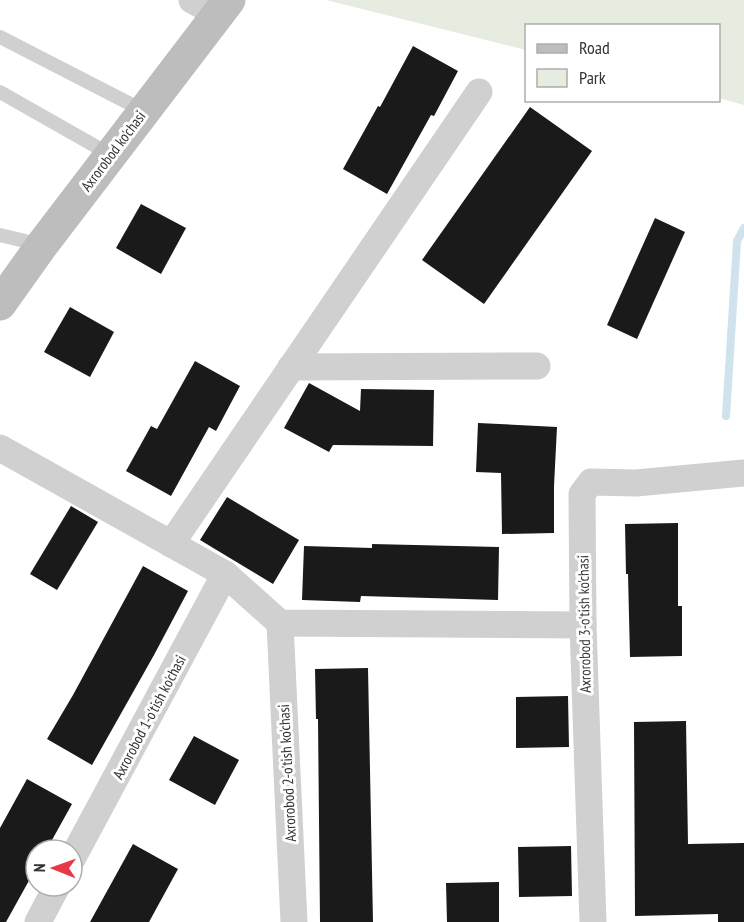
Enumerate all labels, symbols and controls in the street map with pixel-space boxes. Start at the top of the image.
legend [525,24,720,102]
text: Road [579,36,610,59]
text: Park [579,66,606,89]
street label: Axrorobod ko'chasi [77,107,149,195]
street label: Axrorobod 3-o'tish ko'chasi [573,555,595,693]
street label: Axrorobod 1-o'tish ko'chasi [108,652,190,782]
street label: Axrorobod 2-o'tish ko'chasi [274,704,300,842]
north arrow [24,838,84,898]
text: N [29,863,49,872]

